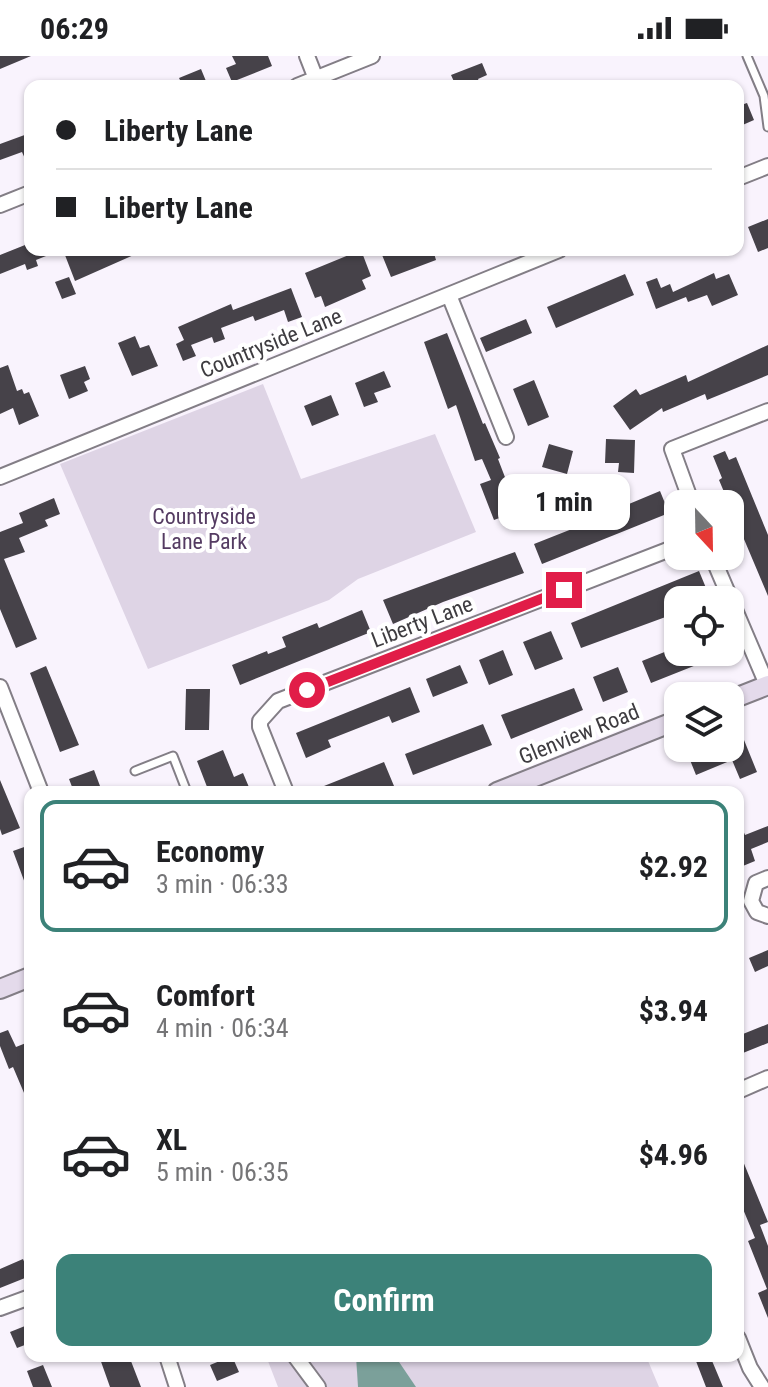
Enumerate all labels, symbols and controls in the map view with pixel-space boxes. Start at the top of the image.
text: 06:29 [40,11,109,46]
text: Liberty Lane [104,113,253,148]
text: Liberty Lane [104,190,253,225]
street label: Countryside Lane [196,303,346,383]
callout: 1 min [498,474,630,530]
text: 1 min [535,487,593,517]
north arrow [664,490,744,570]
map controls [664,490,744,762]
park label: Countryside Lane Park [152,504,256,554]
route end [546,572,582,608]
button: locate [664,586,744,666]
street label: Liberty Lane [368,591,476,653]
route start [289,672,325,708]
button: layers [664,682,744,762]
street label: Glenview Road [515,699,643,769]
icon: car [60,830,132,902]
text: Economy [156,834,264,869]
text: $2.92 [639,849,708,884]
text: 3 min · 06:33 [156,869,289,899]
icon: car [60,974,132,1046]
text: Comfort [156,978,255,1013]
text: $3.94 [639,993,708,1028]
text: 4 min · 06:34 [156,1013,289,1043]
icon: car [60,1118,132,1190]
text: XL [156,1122,187,1157]
text: $4.96 [639,1137,708,1172]
text: 5 min · 06:35 [156,1157,289,1187]
button: Confirm [56,1254,712,1346]

